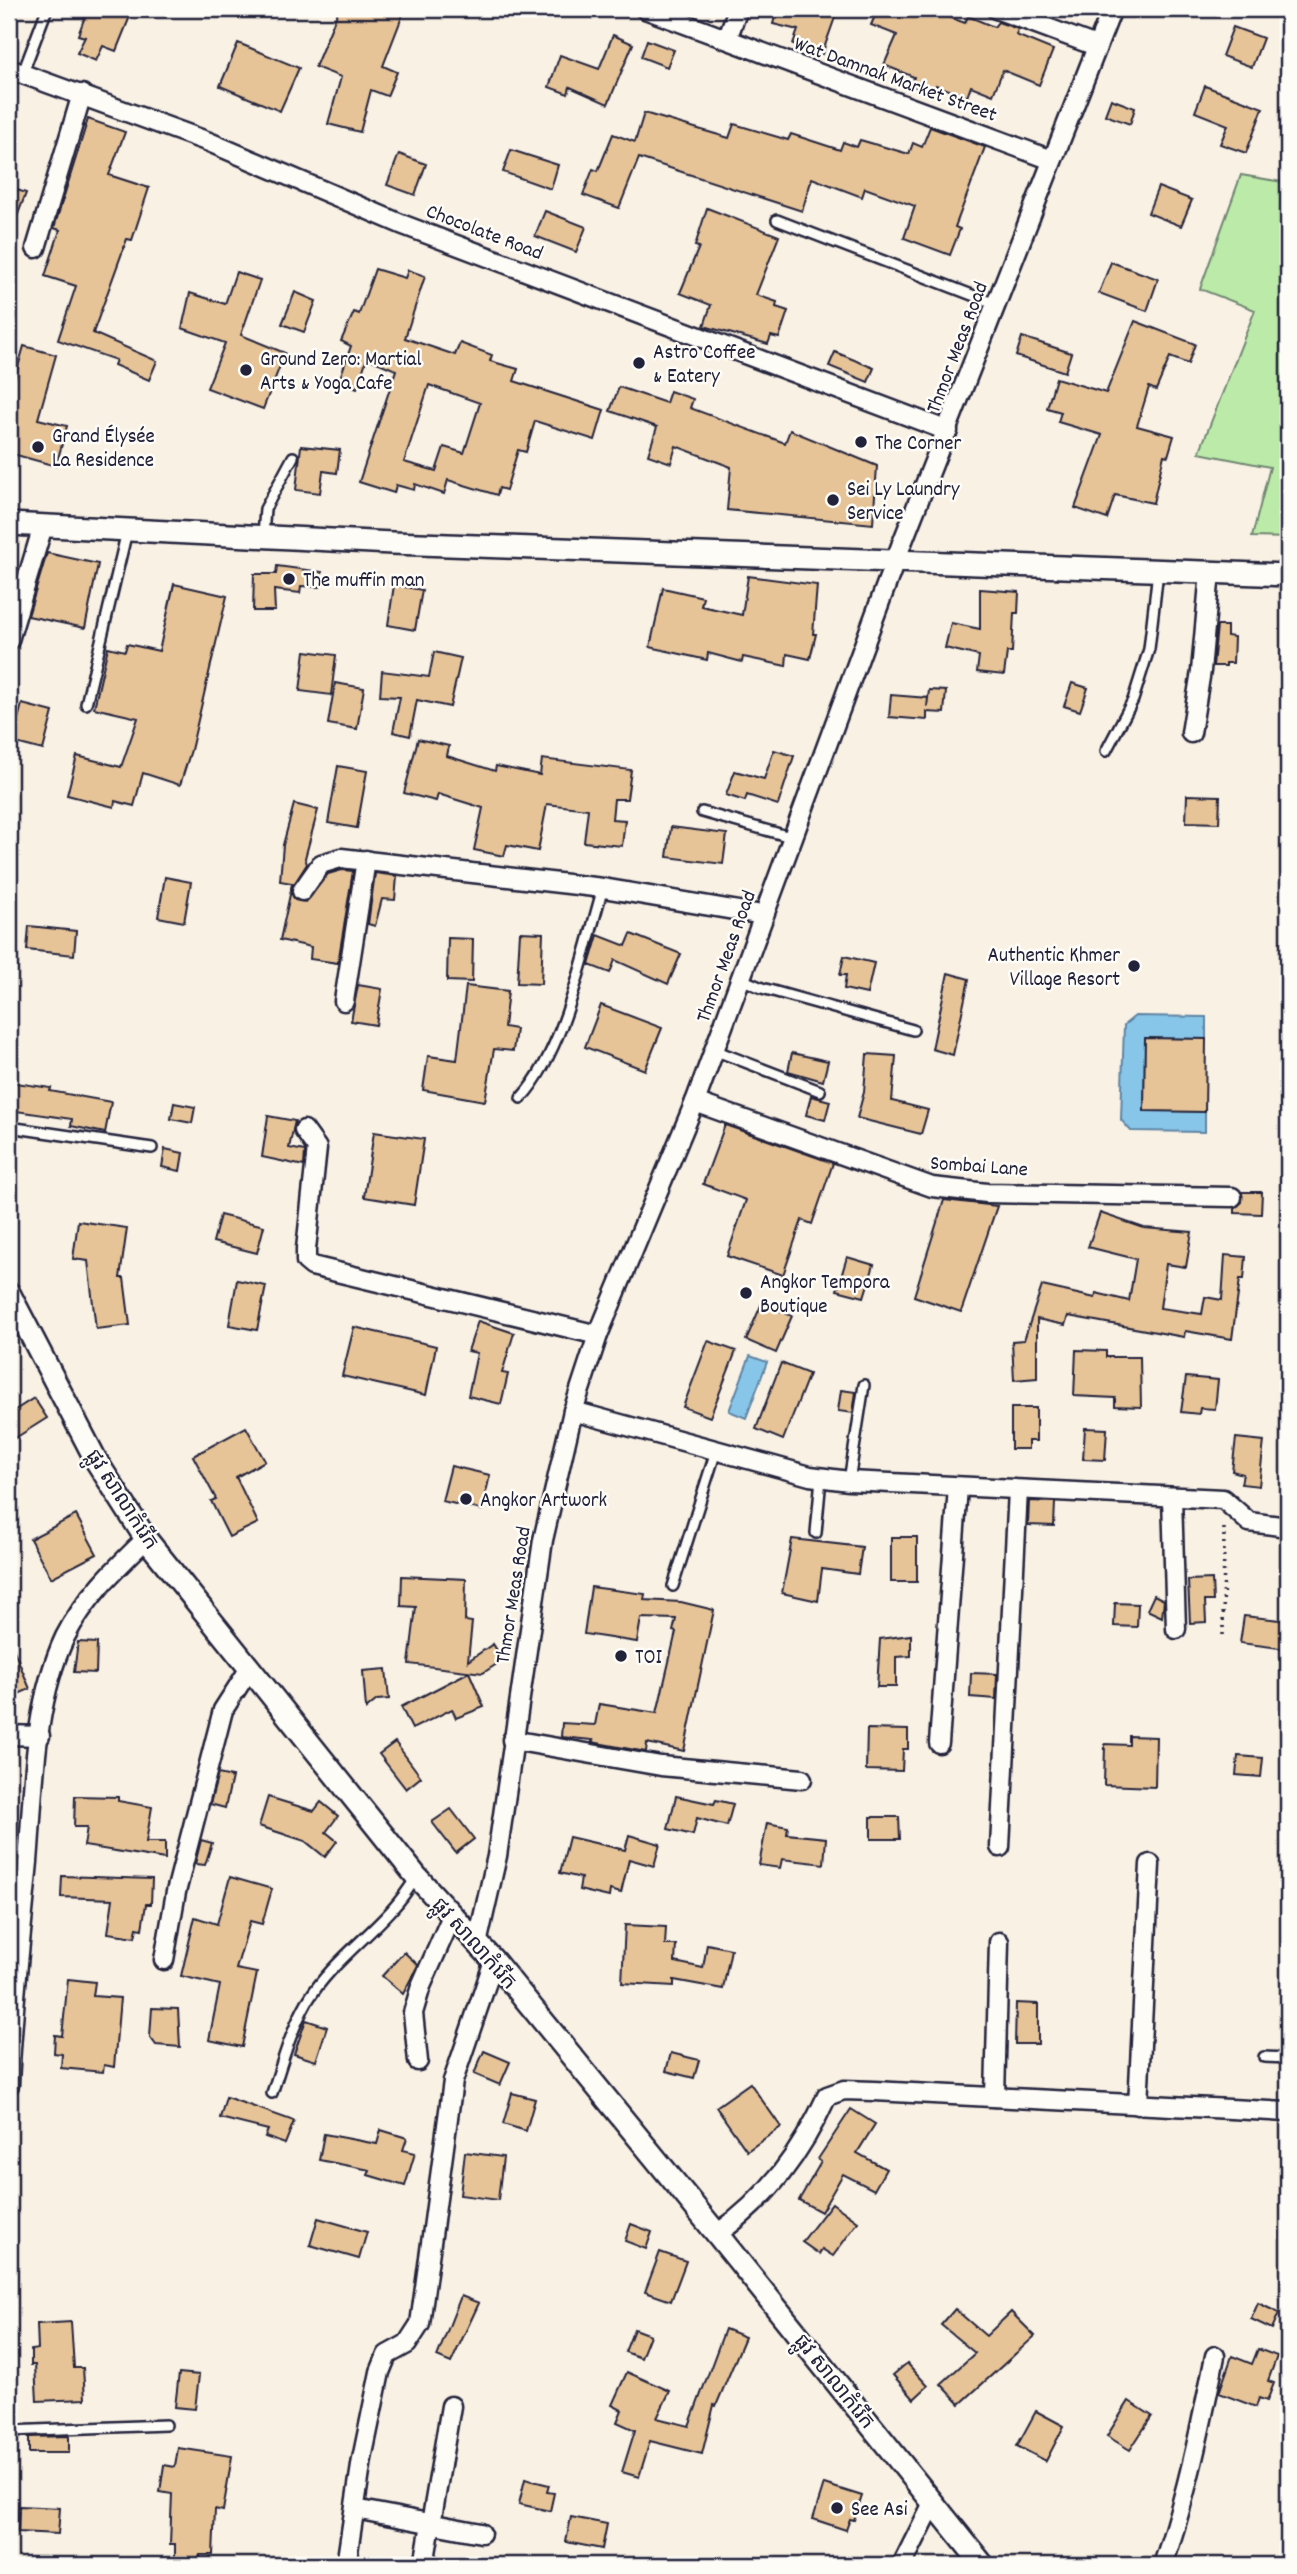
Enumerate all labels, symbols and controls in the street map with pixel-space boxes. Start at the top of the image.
street label: Wat Damnak Market Street [789,30,1001,132]
street label: Chocolate Road [421,198,547,270]
street label: Thmor Meas Road [920,278,998,418]
place label: Astro Coffee & Eatery [653,339,755,393]
place label: Ground Zero: Martial Arts & Yoga Cafe [260,346,421,400]
marker: Astro Coffee & Eatery [631,355,647,371]
marker: Ground Zero: Martial Arts & Yoga Cafe [238,362,254,378]
place label: Grand Élysée La Residence [52,423,155,477]
place label: The Corner [875,430,962,460]
marker: The Corner [853,434,869,450]
marker: Grand Élysée La Residence [30,439,46,455]
place label: Sei Ly Laundry Service [847,476,960,530]
marker: Sei Ly Laundry Service [825,492,841,508]
place label: The muffin man [303,567,425,597]
marker: The muffin man [281,571,297,587]
street label: Thmor Meas Road [690,887,766,1027]
place label: Authentic Khmer Village Resort [988,942,1120,996]
marker: Authentic Khmer Village Resort [1126,958,1142,974]
street label: Sombai Lane [929,1150,1029,1186]
place label: Angkor Tempora Boutique [760,1269,891,1323]
marker: Angkor Tempora Boutique [738,1285,754,1301]
street label: ផ្លូវ សាលាកំរើក [76,1444,164,1558]
place label: Angkor Artwork [480,1487,607,1517]
marker: Angkor Artwork [458,1491,474,1507]
street label: Thmor Meas Road [489,1525,541,1666]
place label: TOI [635,1644,662,1674]
marker: TOI [613,1648,629,1664]
street label: ផ្លូវ សាលាកំរើក [422,1892,522,1999]
street label: ផ្លូវ សាលាកំរើក [784,2329,880,2438]
place label: See Asi [851,2496,908,2526]
marker: See Asi [829,2500,845,2516]

